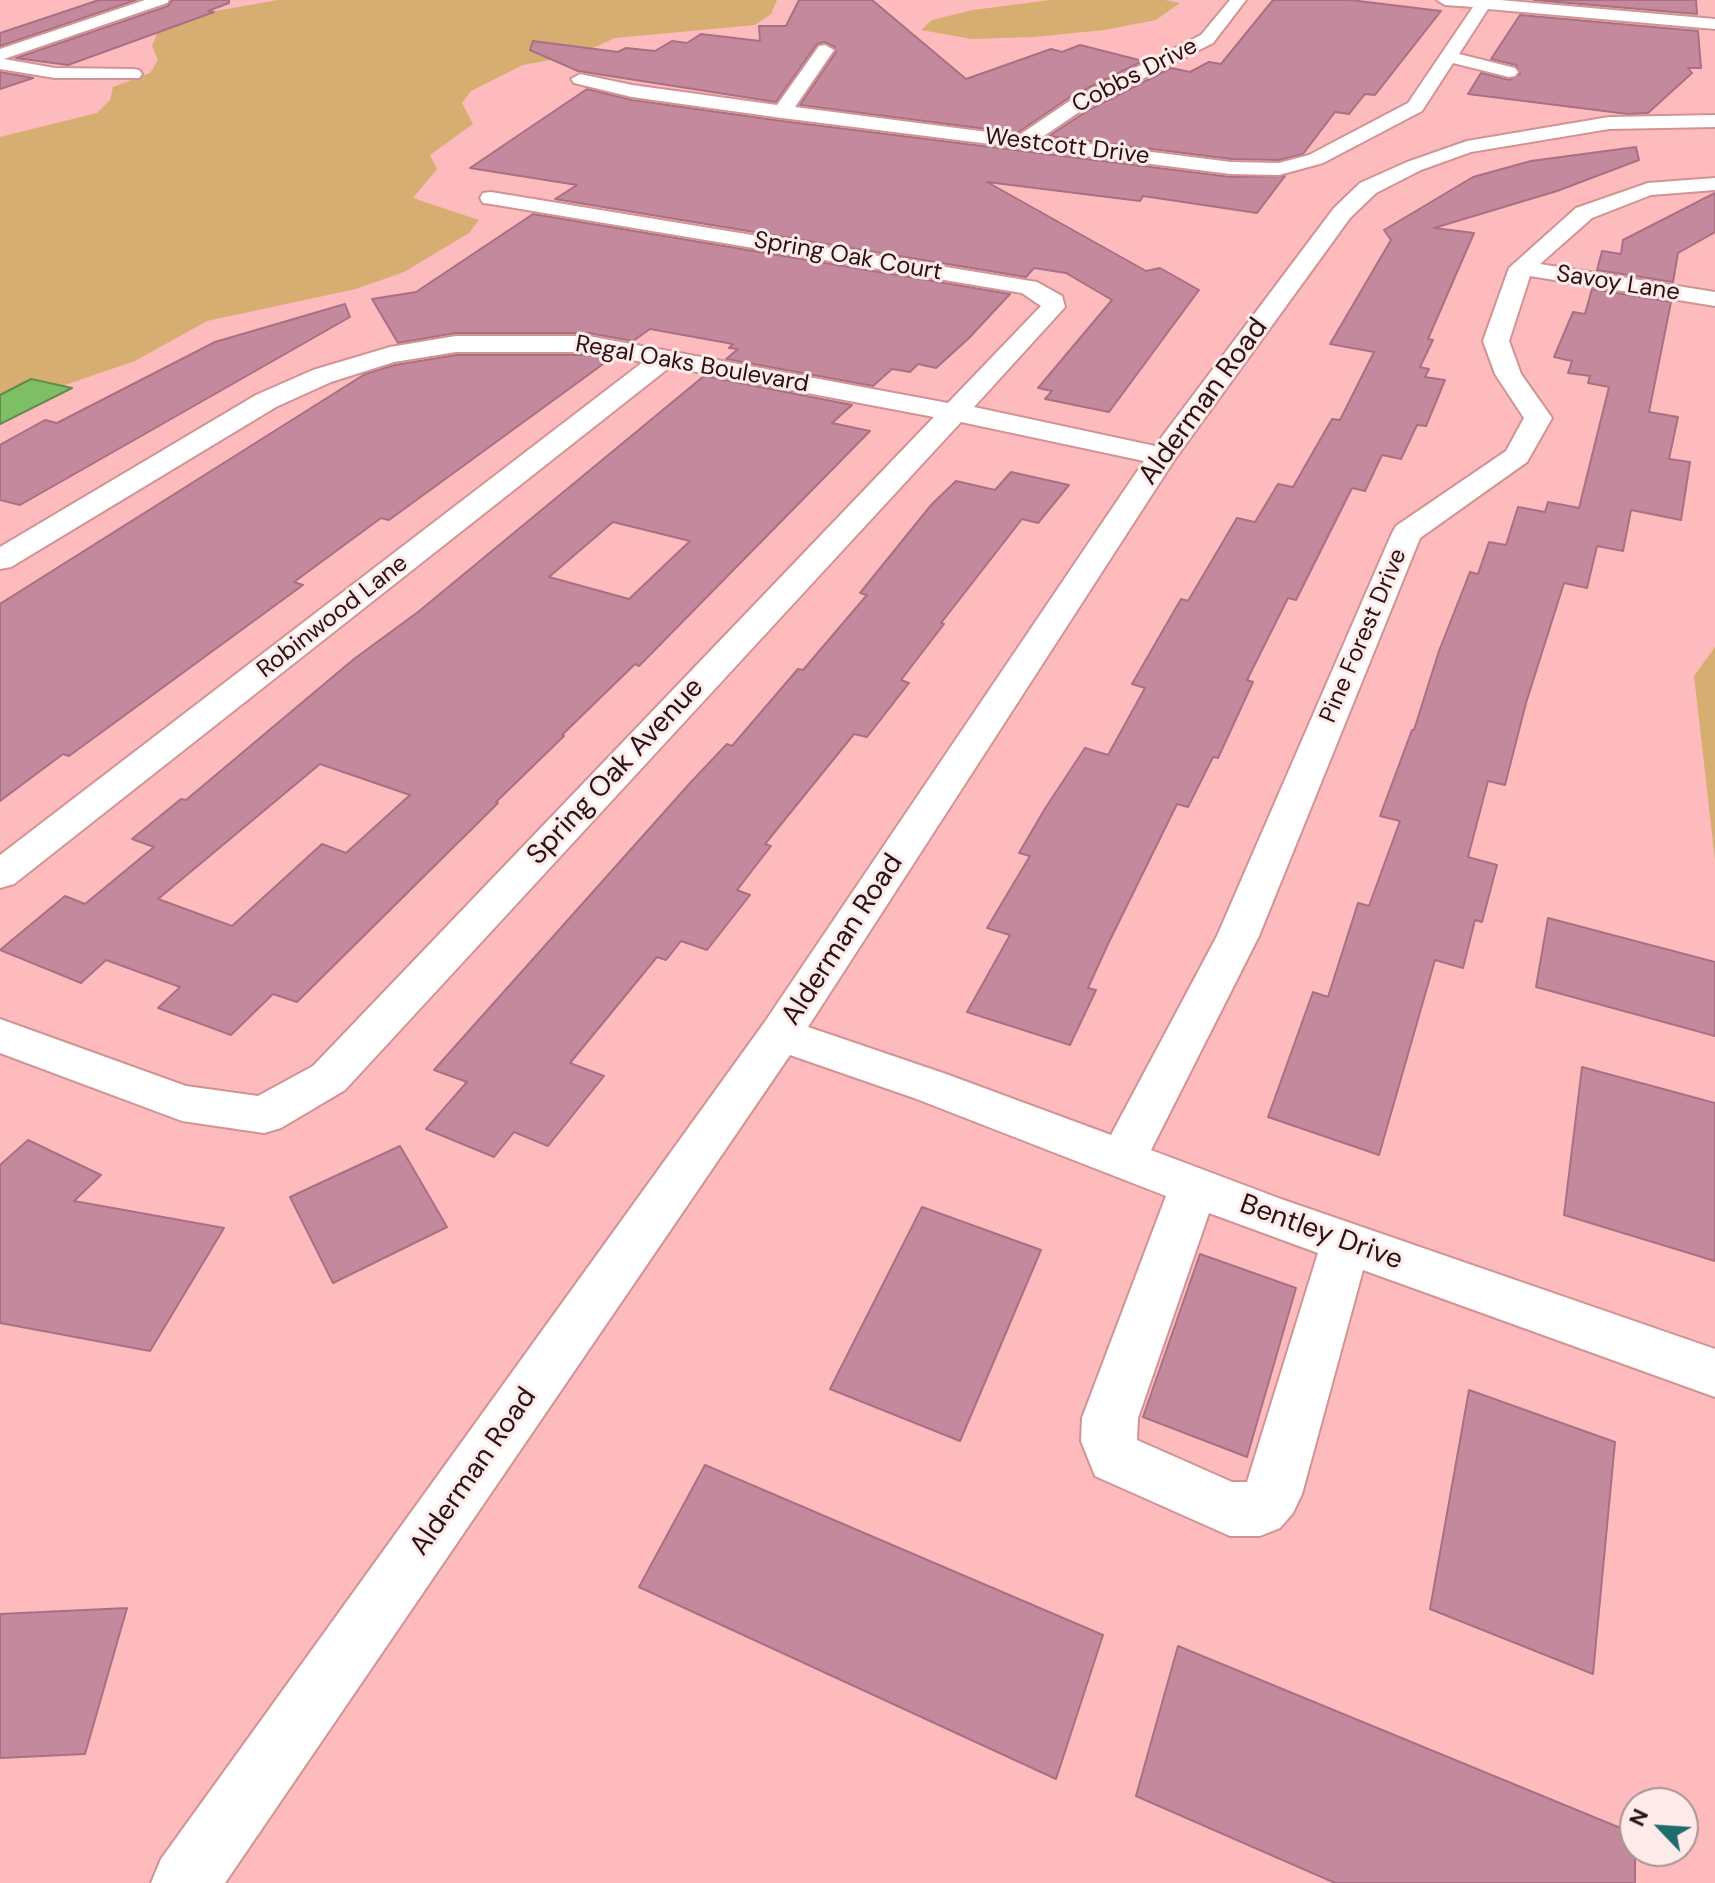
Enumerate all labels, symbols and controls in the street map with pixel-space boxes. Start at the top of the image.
street label: Cobbs Drive [1068,32,1202,120]
street label: Westcott Drive [983,123,1151,171]
street label: Spring Oak Court [752,226,944,288]
street label: Savoy Lane [1554,260,1682,308]
street label: Alderman Road [1132,312,1276,492]
street label: Regal Oaks Boulevard [573,330,811,400]
street label: Pine Forest Drive [1314,545,1414,727]
street label: Robinwood Lane [252,549,414,685]
street label: Spring Oak Avenue [521,671,711,873]
street label: Alderman Road [775,848,911,1032]
street label: Bentley Drive [1235,1188,1407,1278]
street label: Alderman Road [404,1381,544,1563]
north arrow [1619,1787,1699,1867]
text: N [1622,1804,1655,1831]

